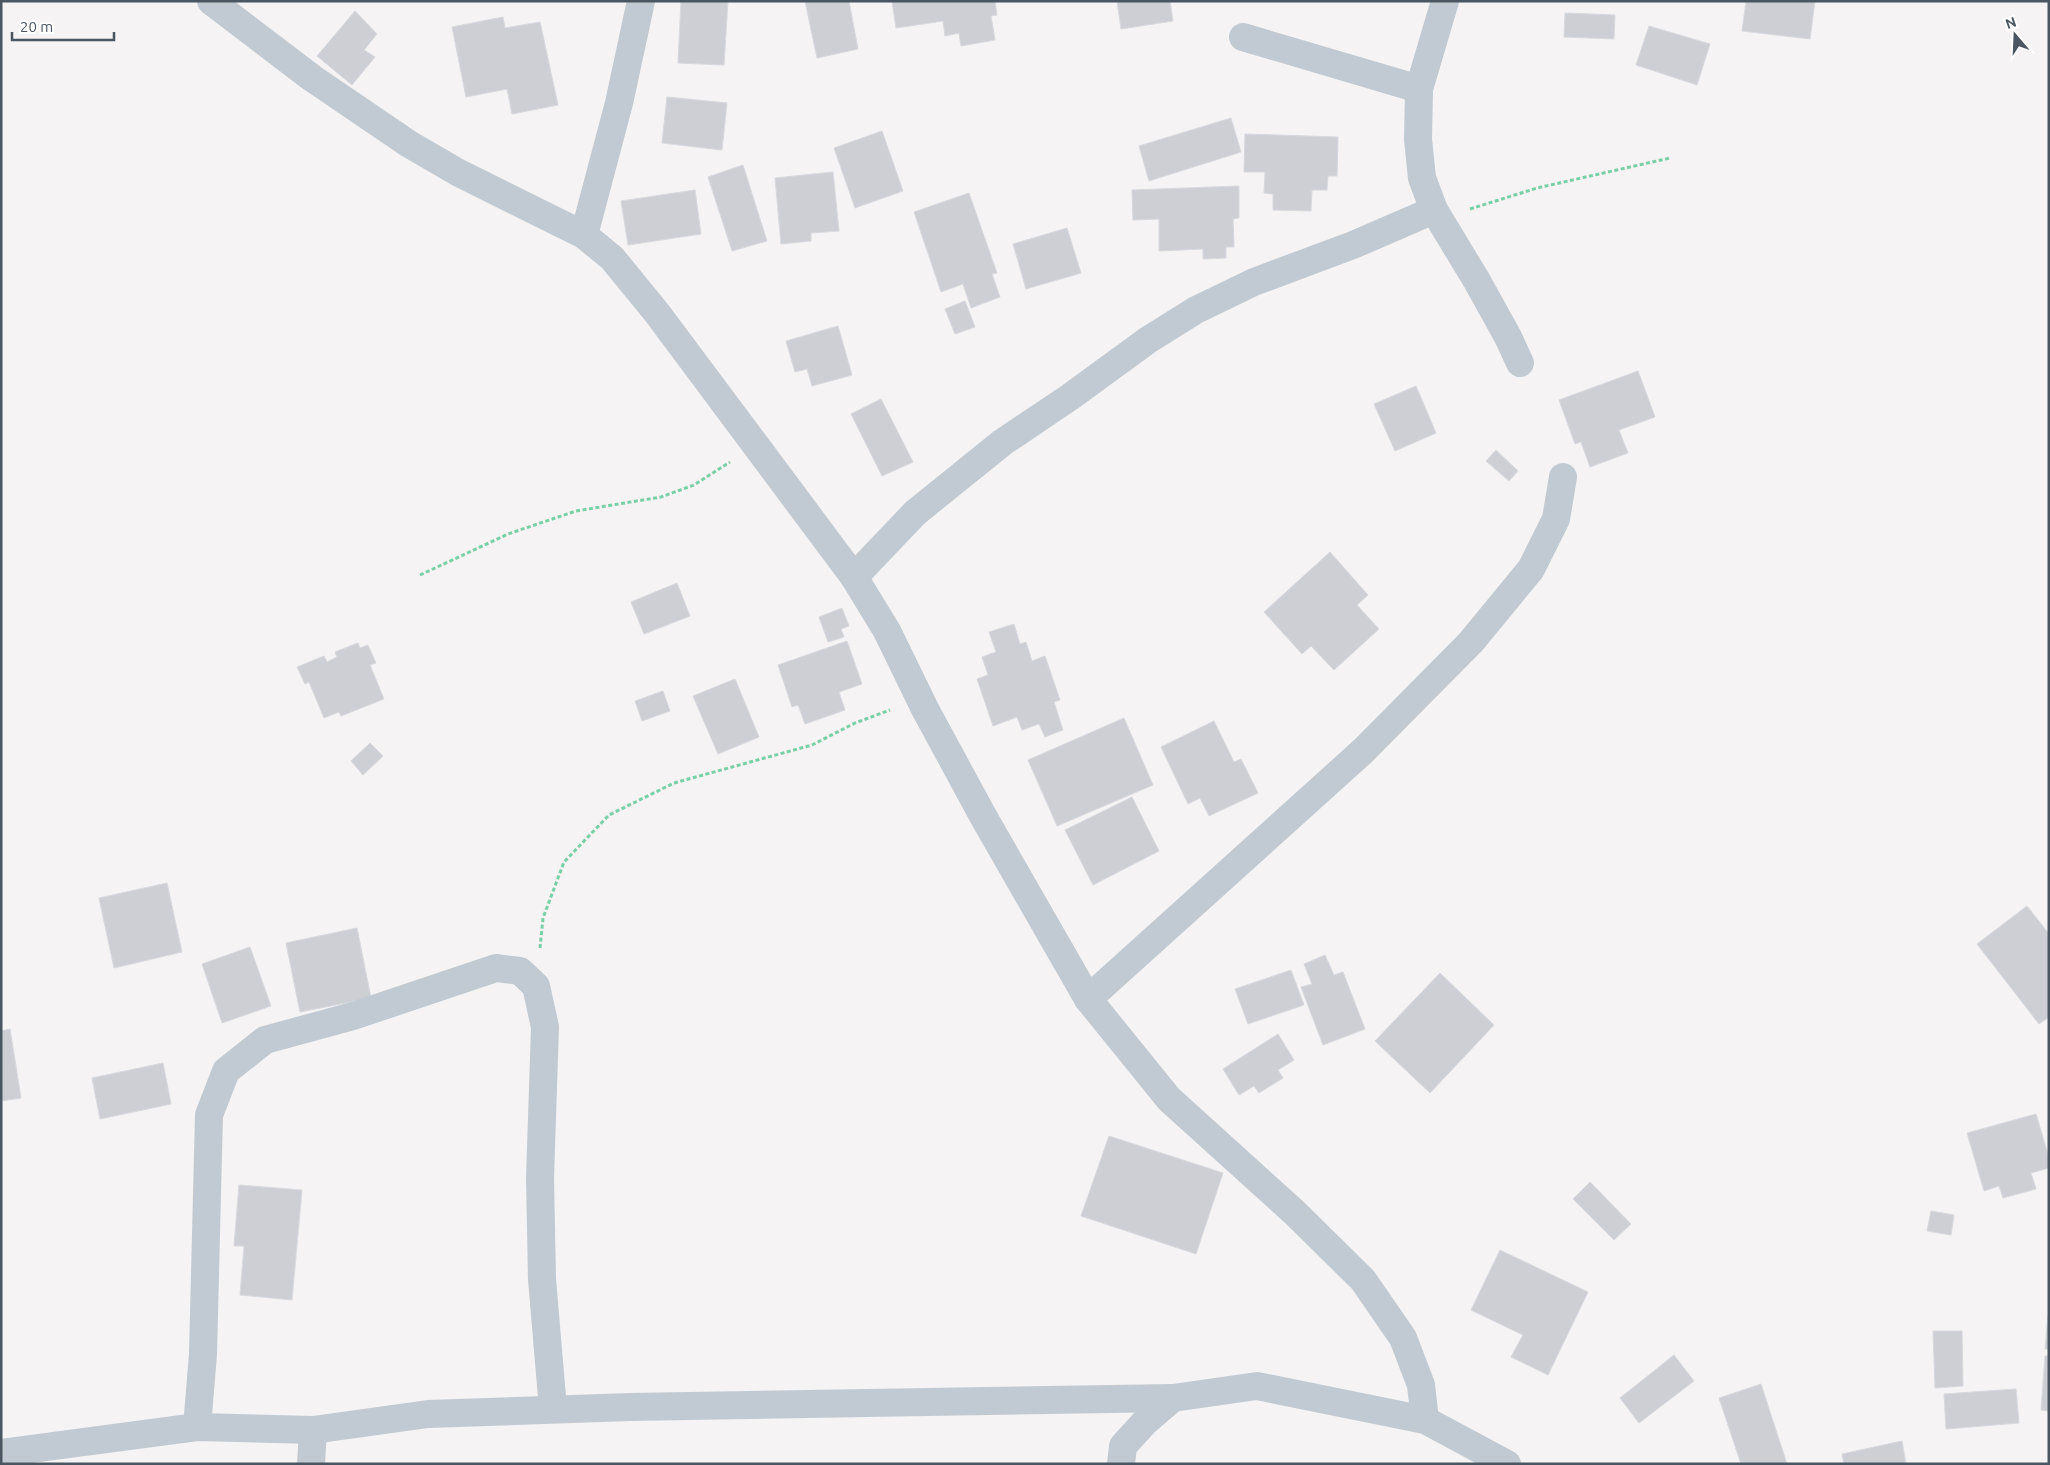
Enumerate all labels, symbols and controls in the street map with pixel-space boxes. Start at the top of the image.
scale bar [12,10,115,42]
north arrow [1990,10,2040,60]
text: N [2003,13,2018,32]
text: 20 m [20,18,53,35]

